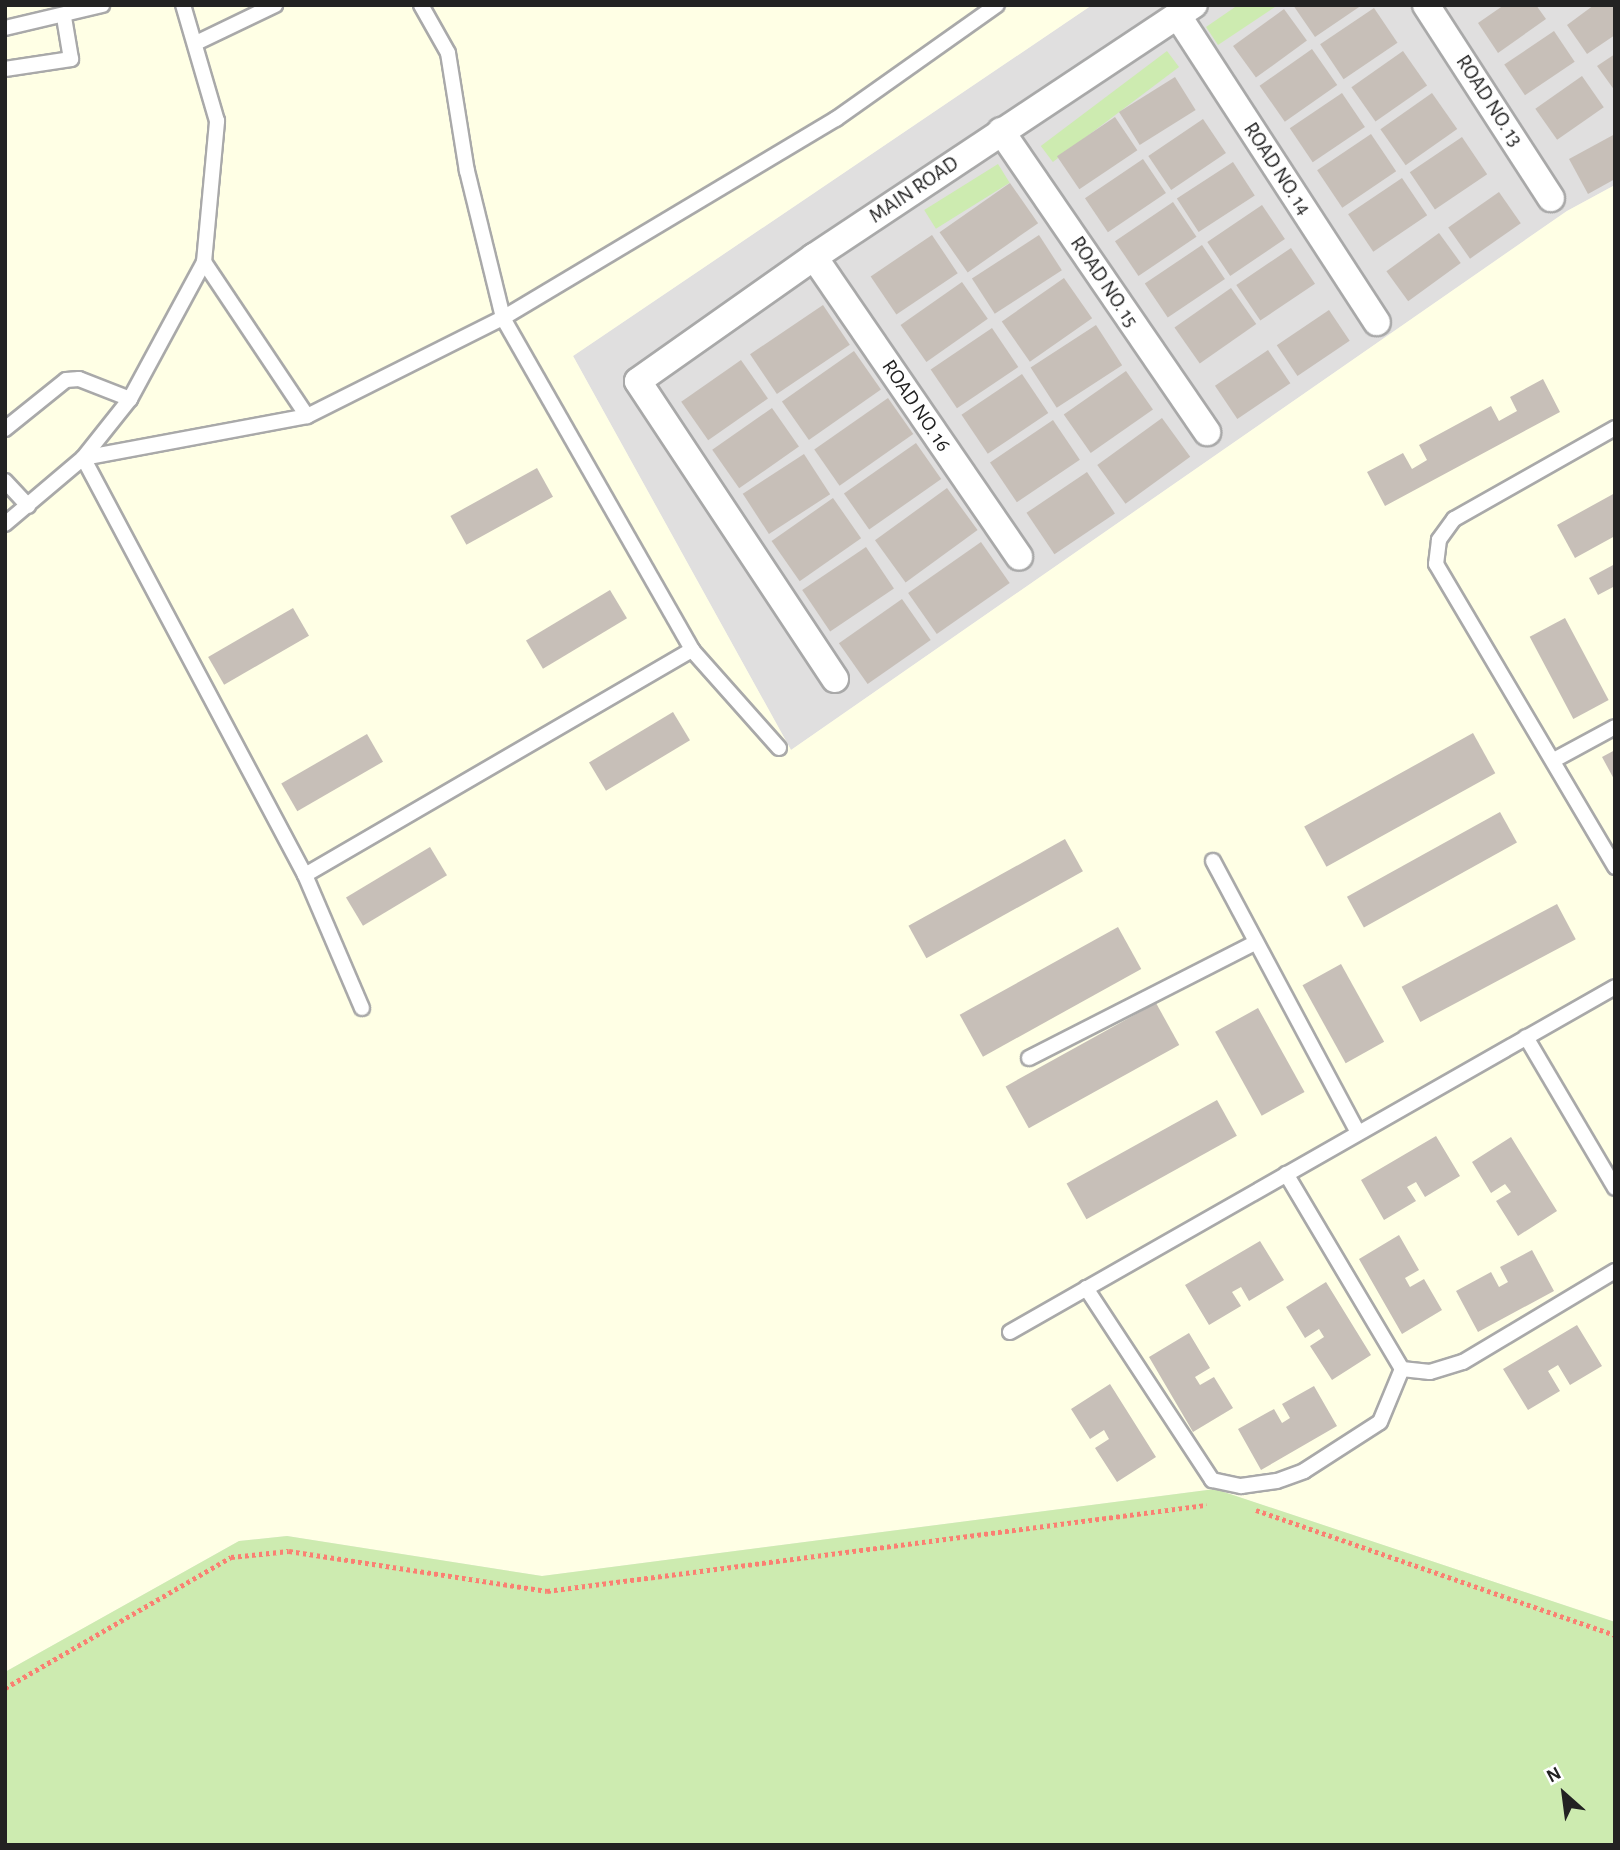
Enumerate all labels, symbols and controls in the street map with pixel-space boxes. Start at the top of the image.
street label: ROAD NO. 13 [1450,50,1528,152]
street label: ROAD NO. 14 [1238,118,1316,220]
street label: MAIN ROAD [865,151,963,229]
street label: ROAD NO. 15 [1064,232,1144,332]
street label: ROAD NO. 16 [876,355,956,457]
north arrow [1529,1759,1599,1829]
text: N [1544,1764,1564,1787]

